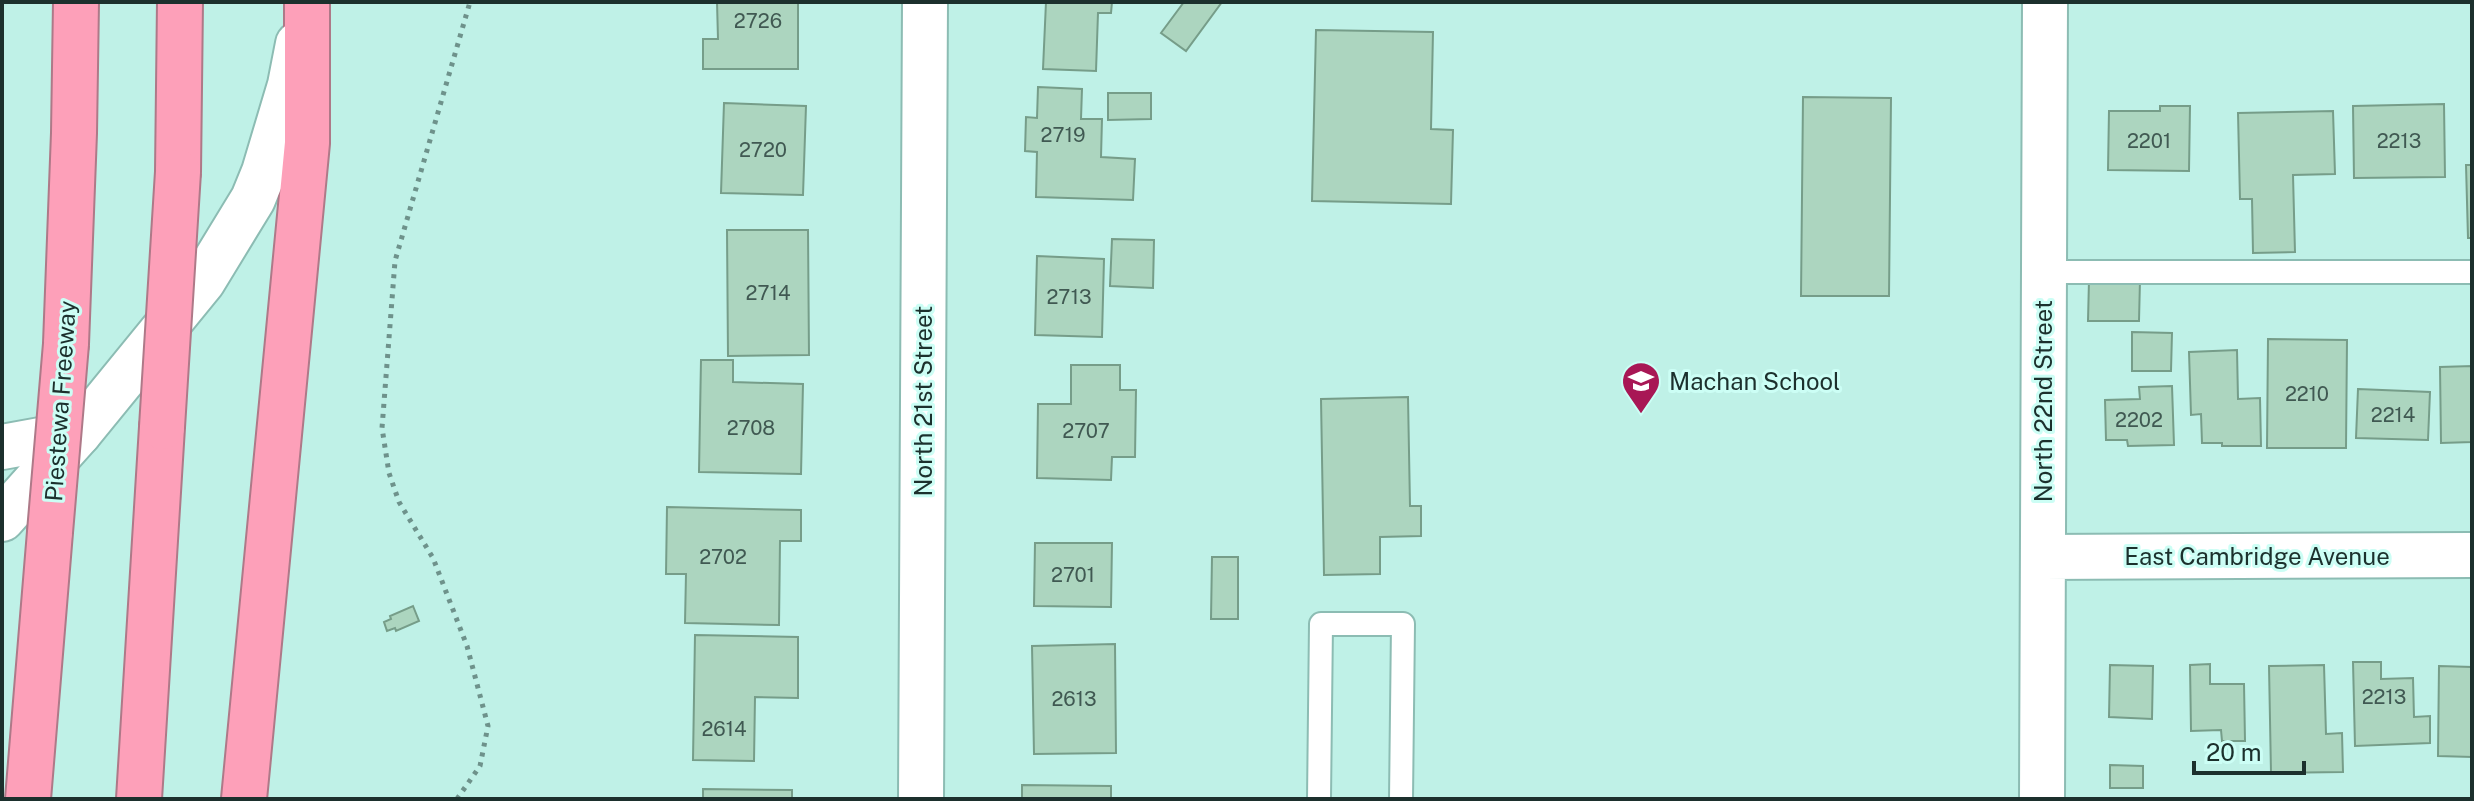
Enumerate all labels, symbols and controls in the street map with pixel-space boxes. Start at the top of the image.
house number: 2726 [734,9,782,33]
house number: 2719 [1041,123,1085,147]
house number: 2201 [2127,129,2171,153]
house number: 2213 [2377,129,2421,153]
house number: 2720 [739,138,787,162]
house number: 2714 [745,281,791,305]
house number: 2713 [1046,285,1092,309]
street label: Piestewa Freeway [39,300,81,502]
street label: North 22nd Street [2029,300,2057,502]
street label: North 21st Street [909,306,937,496]
school or university icon: Machan School [1620,360,1662,415]
place label: Machan School [1669,367,1840,395]
house number: 2210 [2285,382,2329,406]
house number: 2214 [2371,403,2415,427]
house number: 2202 [2115,408,2163,432]
house number: 2708 [727,416,775,440]
house number: 2707 [1062,419,1110,443]
street label: East Cambridge Avenue [2124,542,2390,570]
house number: 2702 [699,545,747,569]
house number: 2701 [1051,563,1095,587]
house number: 2213 [2362,685,2406,709]
house number: 2613 [1051,687,1097,711]
house number: 2614 [701,717,747,741]
scale bar [2194,725,2304,775]
text: 20 m [2206,738,2262,766]

